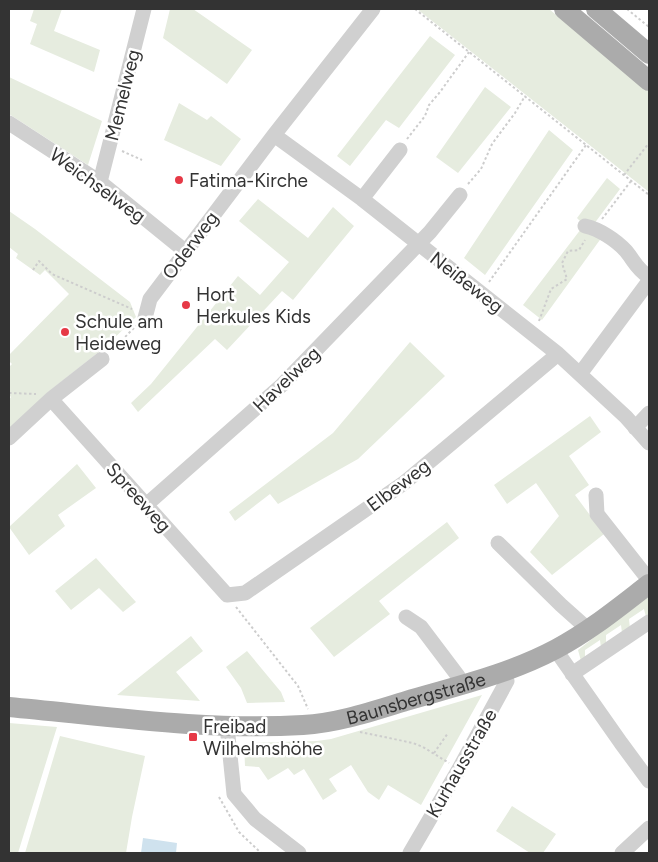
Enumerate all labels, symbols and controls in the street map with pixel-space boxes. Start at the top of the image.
street label: Memelweg [100,47,145,143]
street label: Weichselweg [45,143,150,228]
place label: Fatima-Kirche [189,169,308,192]
marker: Fatima-Kirche [173,174,185,186]
street label: Oderweg [157,207,223,284]
street label: Neißeweg [426,247,508,318]
place label: Hort Herkules Kids [196,283,311,328]
marker: Hort Herkules Kids [180,299,192,311]
place label: Schule am Heideweg [75,310,163,355]
marker: Schule am Heideweg [59,326,71,338]
street label: Havelweg [248,342,325,417]
street label: Elbeweg [362,454,434,517]
street label: Spreeweg [101,458,176,537]
street label: Baunsbergstraße [344,668,488,730]
street label: Kurhausstraße [421,705,502,822]
place label: Freibad Wilhelmshöhe [203,715,323,760]
marker: Freibad Wilhelmshöhe [187,731,199,743]

